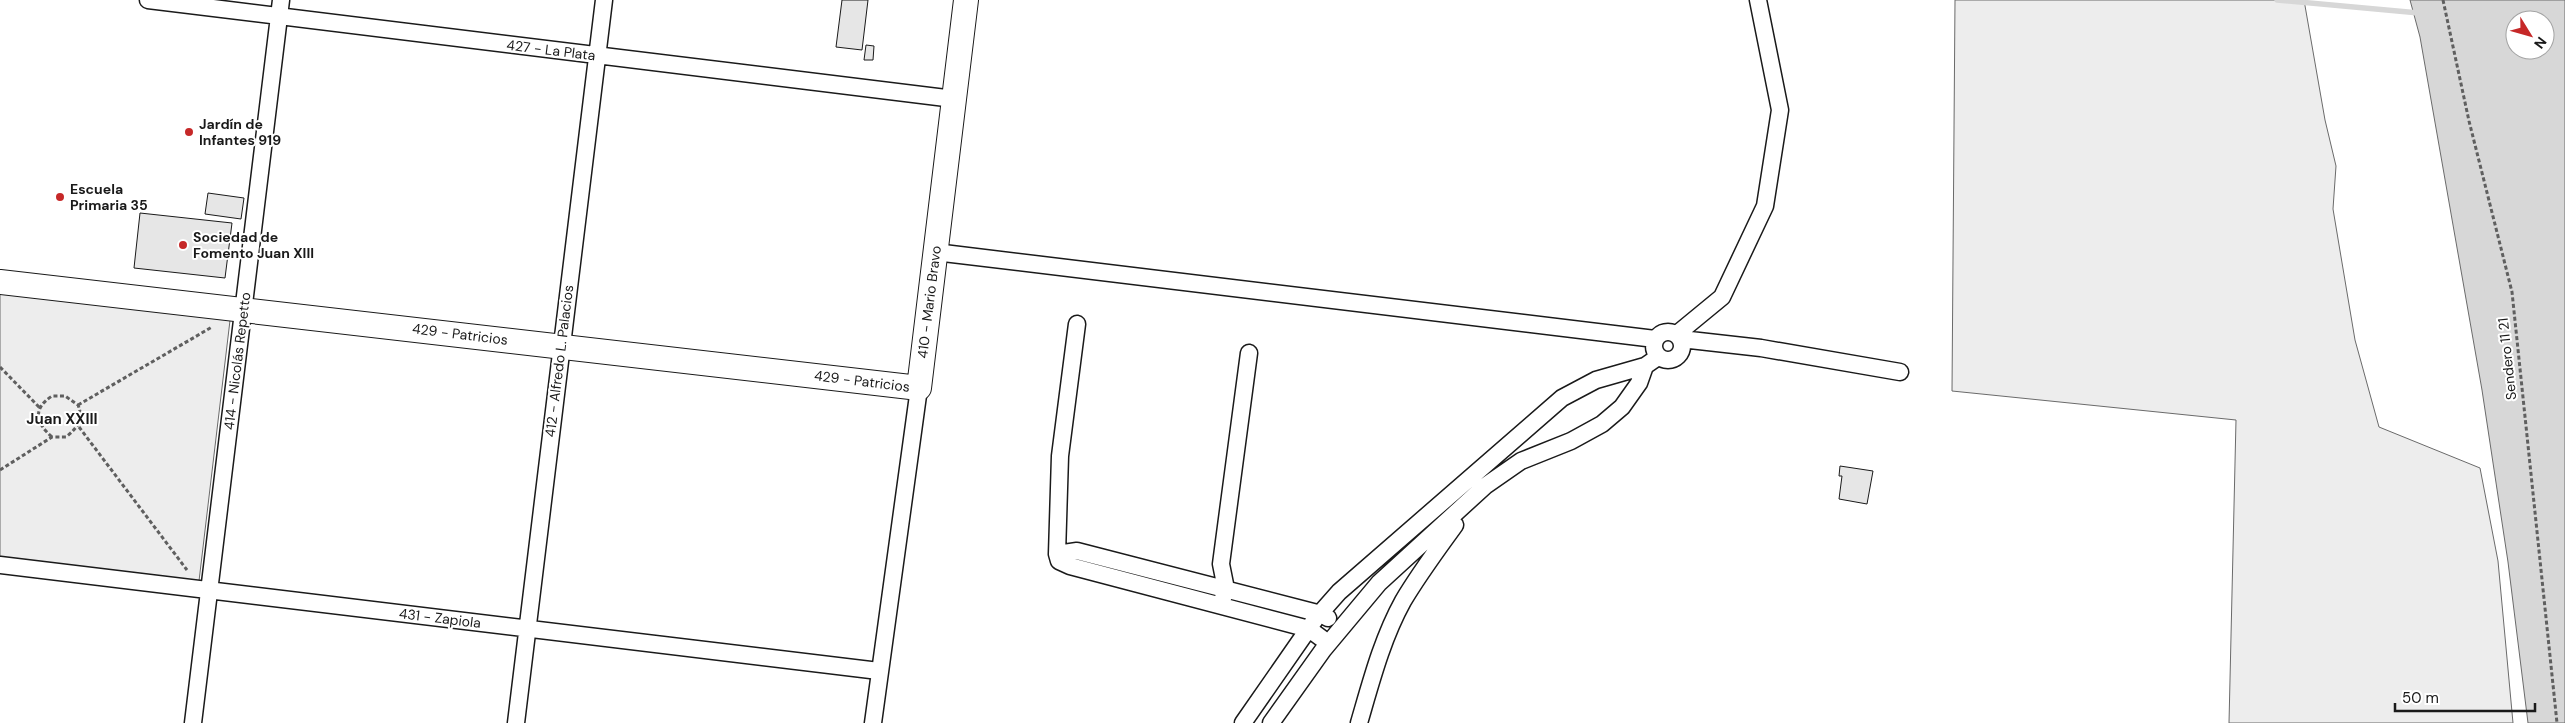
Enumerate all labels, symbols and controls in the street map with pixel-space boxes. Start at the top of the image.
north arrow [2505,10,2555,60]
text: N [2530,33,2551,52]
street label: 427 - La Plata [506,36,596,64]
place label: Jardín de Infantes 919 [199,115,281,149]
marker: Jardín de Infantes 919 [183,126,195,138]
place label: Escuela Primaria 35 [70,180,148,214]
marker: Escuela Primaria 35 [54,191,66,203]
place label: Sociedad de Fomento Juan XIII [193,228,314,262]
marker: Sociedad de Fomento Juan XIII [177,239,189,251]
street label: 410 - Mario Bravo [913,244,945,360]
street label: 412 - Alfredo L. Palacios [541,284,577,438]
street label: 414 - Nicolás Repetto [220,291,254,431]
street label: Sendero 11 21 [2494,317,2520,401]
street label: 429 - Patricios [411,319,509,349]
street label: 429 - Patricios [813,366,911,396]
district label: Juan XXIII [26,409,98,429]
street label: 431 - Zapiola [398,604,482,632]
scale bar [2395,680,2535,712]
text: 50 m [2402,688,2439,708]

